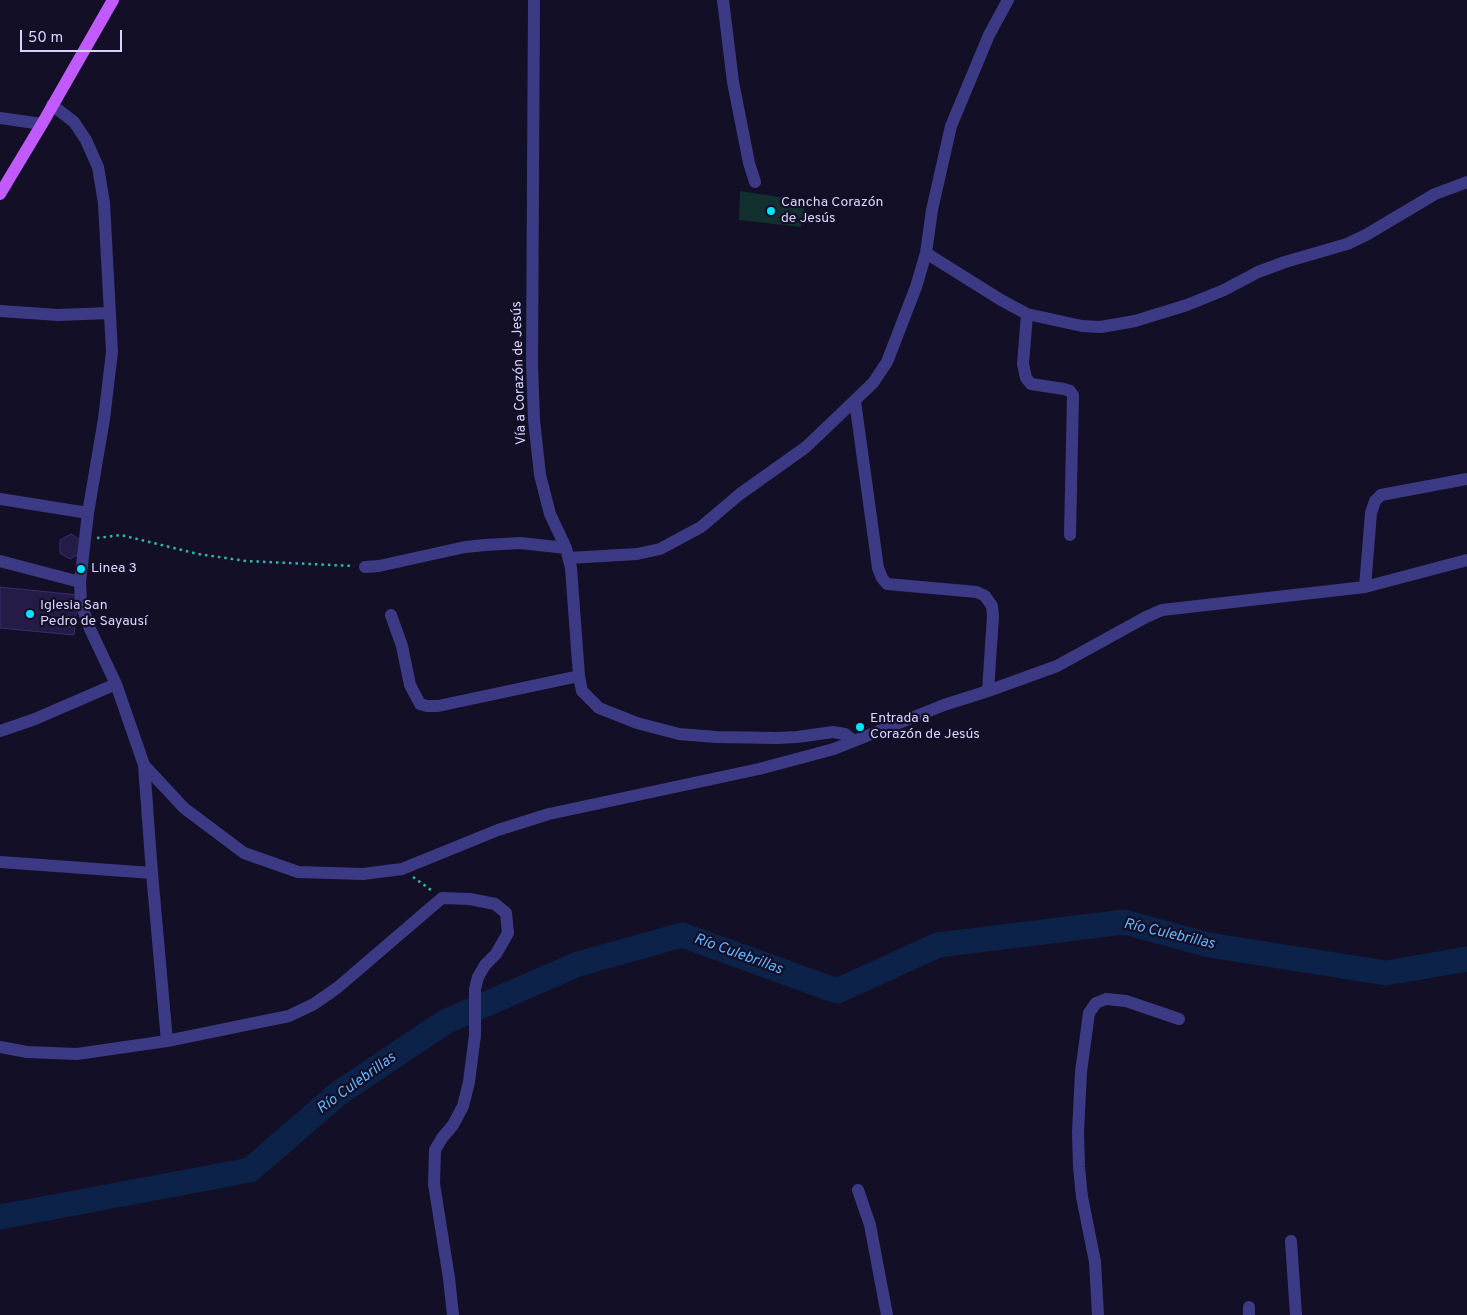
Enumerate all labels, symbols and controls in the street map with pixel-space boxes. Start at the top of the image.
scale bar [22,20,125,52]
text: 50 m [28,29,63,48]
place label: Cancha Corazón de Jesús [781,195,883,228]
marker: Cancha Corazón de Jesús [765,205,777,217]
street label: Vía a Corazón de Jesús [509,301,531,445]
place label: Linea 3 [91,561,137,577]
marker: Linea 3 [75,563,87,575]
place label: Iglesia San Pedro de Sayausí [40,598,148,630]
marker: Iglesia San Pedro de Sayausí [24,608,36,620]
place label: Entrada a Corazón de Jesús [870,711,980,744]
marker: Entrada a Corazón de Jesús [854,721,866,733]
water label: Río Culebrillas [1122,916,1216,954]
water label: Río Culebrillas [691,931,785,979]
water label: Río Culebrillas [314,1049,400,1119]

